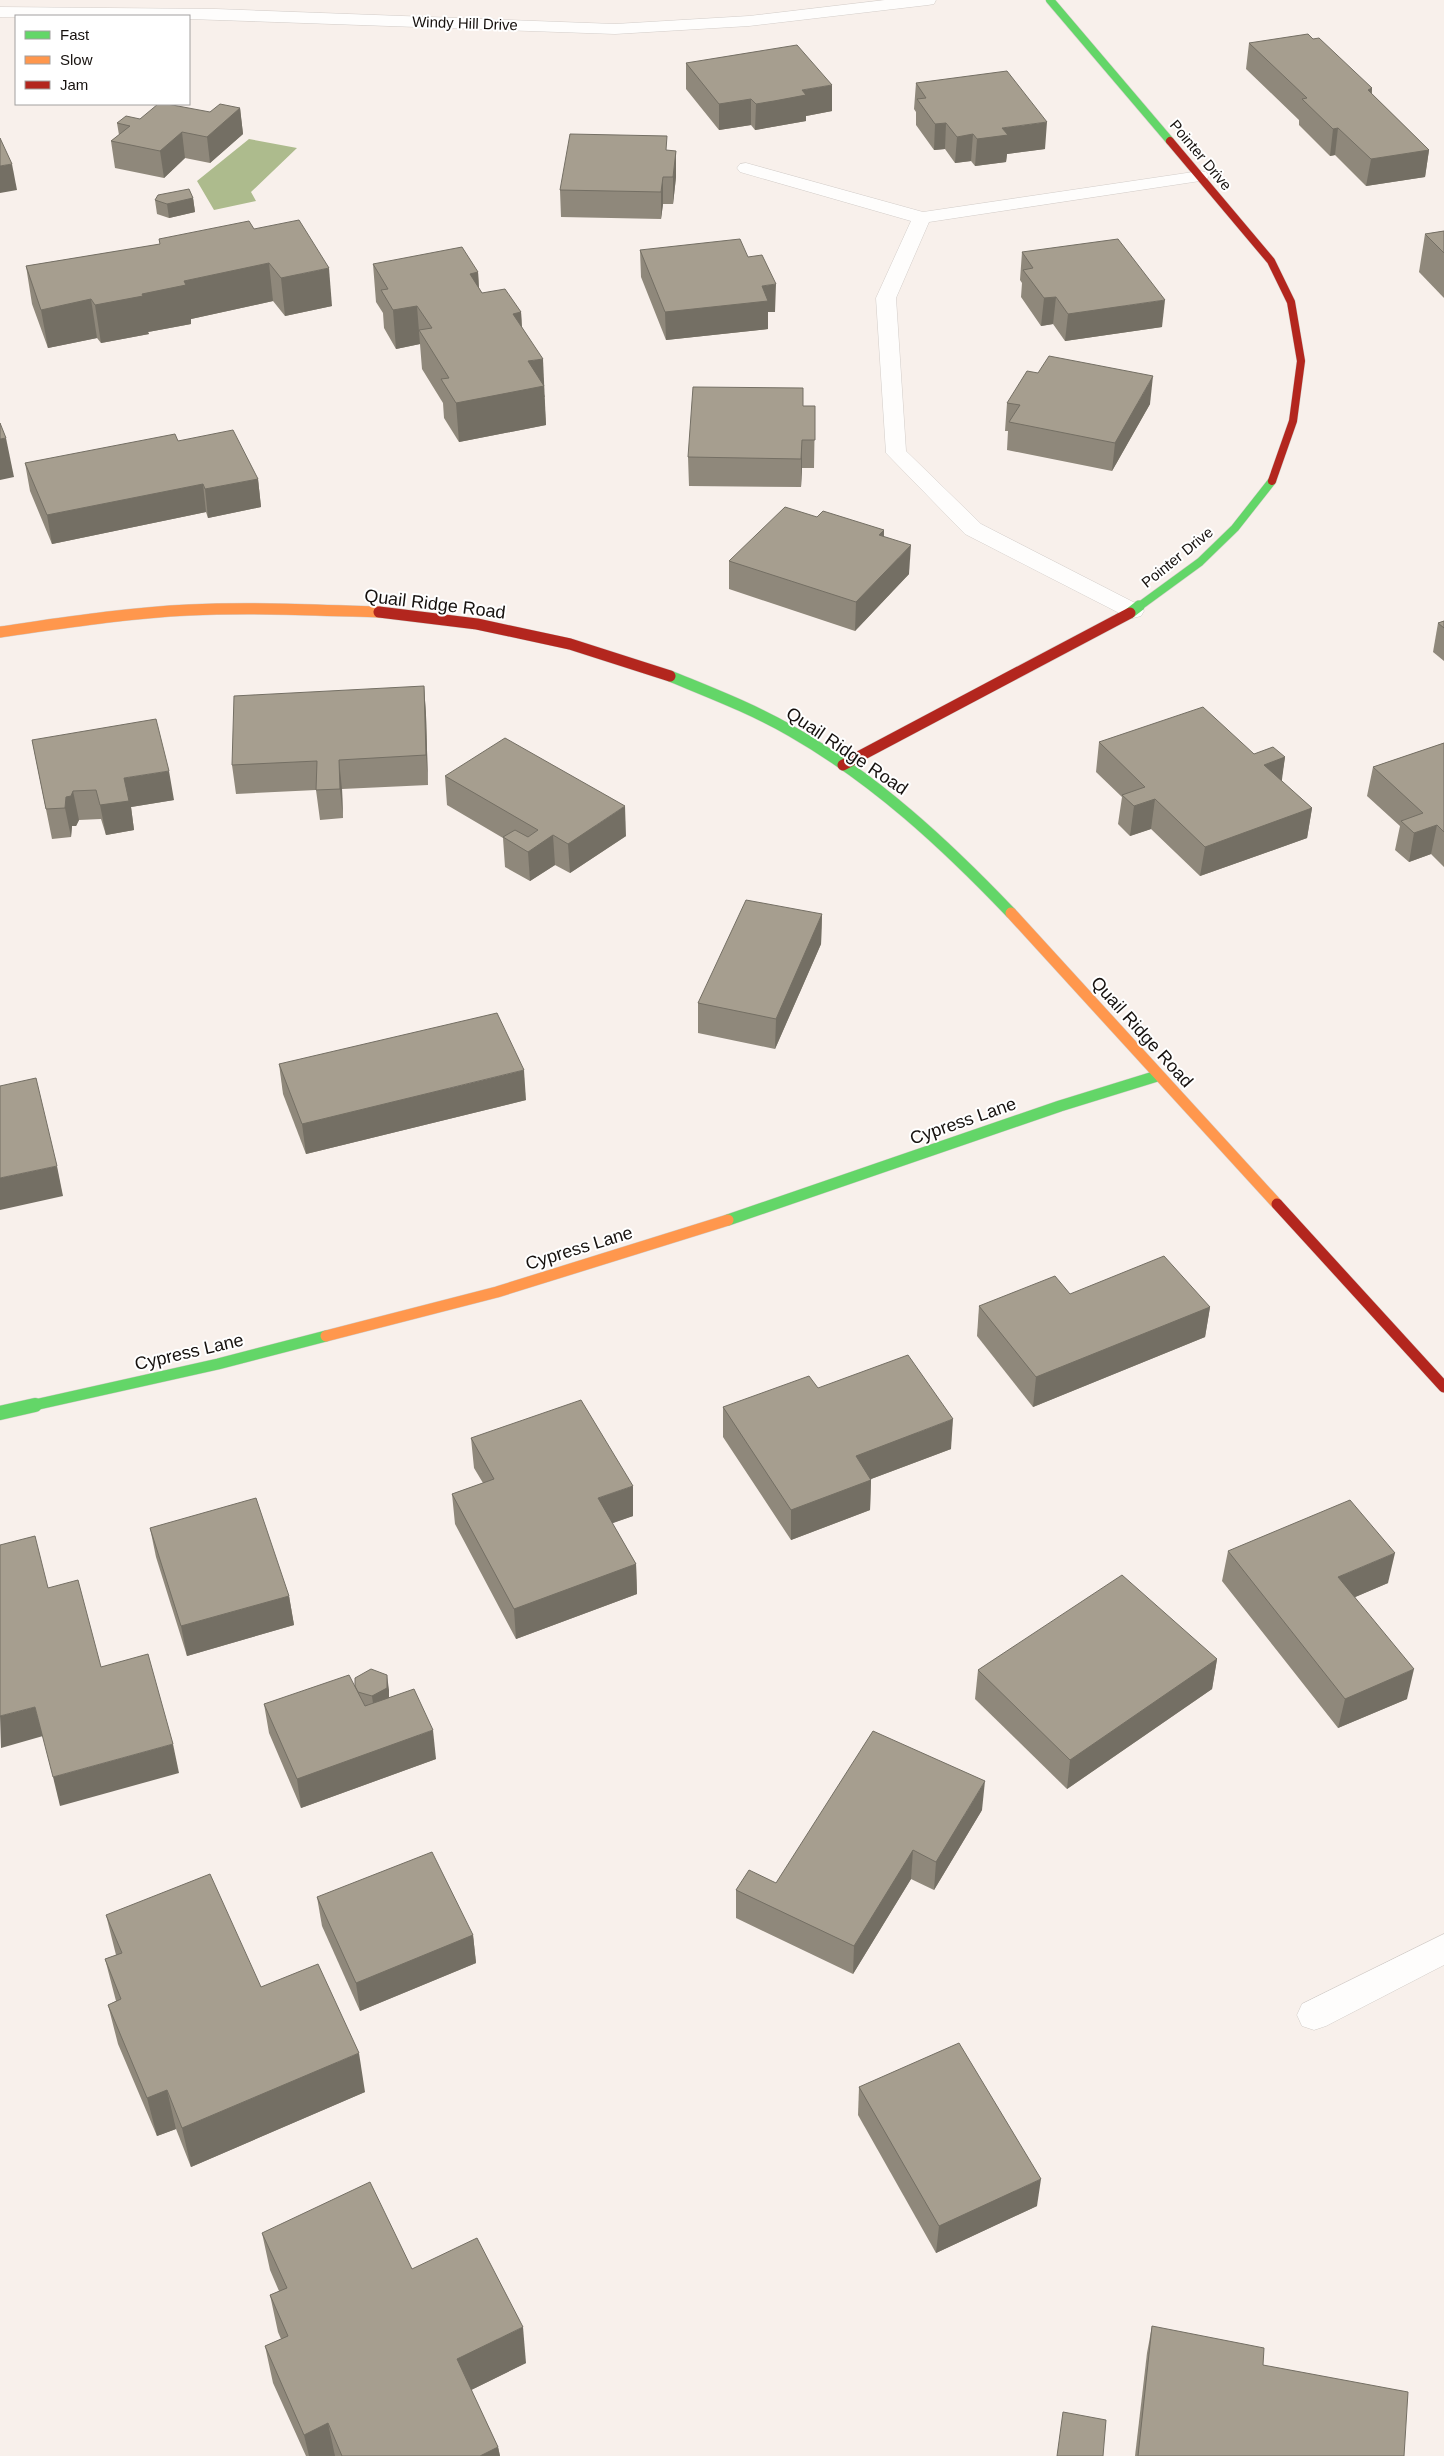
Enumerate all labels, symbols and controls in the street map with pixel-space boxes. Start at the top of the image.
street label: Windy Hill Drive [412,13,518,33]
legend [15,15,190,105]
text: Fast [60,26,90,43]
text: Slow [60,51,93,68]
text: Jam [60,76,88,93]
street label: Pointer Drive [1167,116,1235,194]
street label: Pointer Drive [1138,523,1216,591]
street label: Quail Ridge Road [363,585,507,623]
street label: Quail Ridge Road [783,703,911,799]
street label: Quail Ridge Road [1087,973,1197,1091]
street label: Cypress Lane [907,1093,1019,1149]
street label: Cypress Lane [523,1222,635,1274]
street label: Cypress Lane [133,1330,245,1374]

